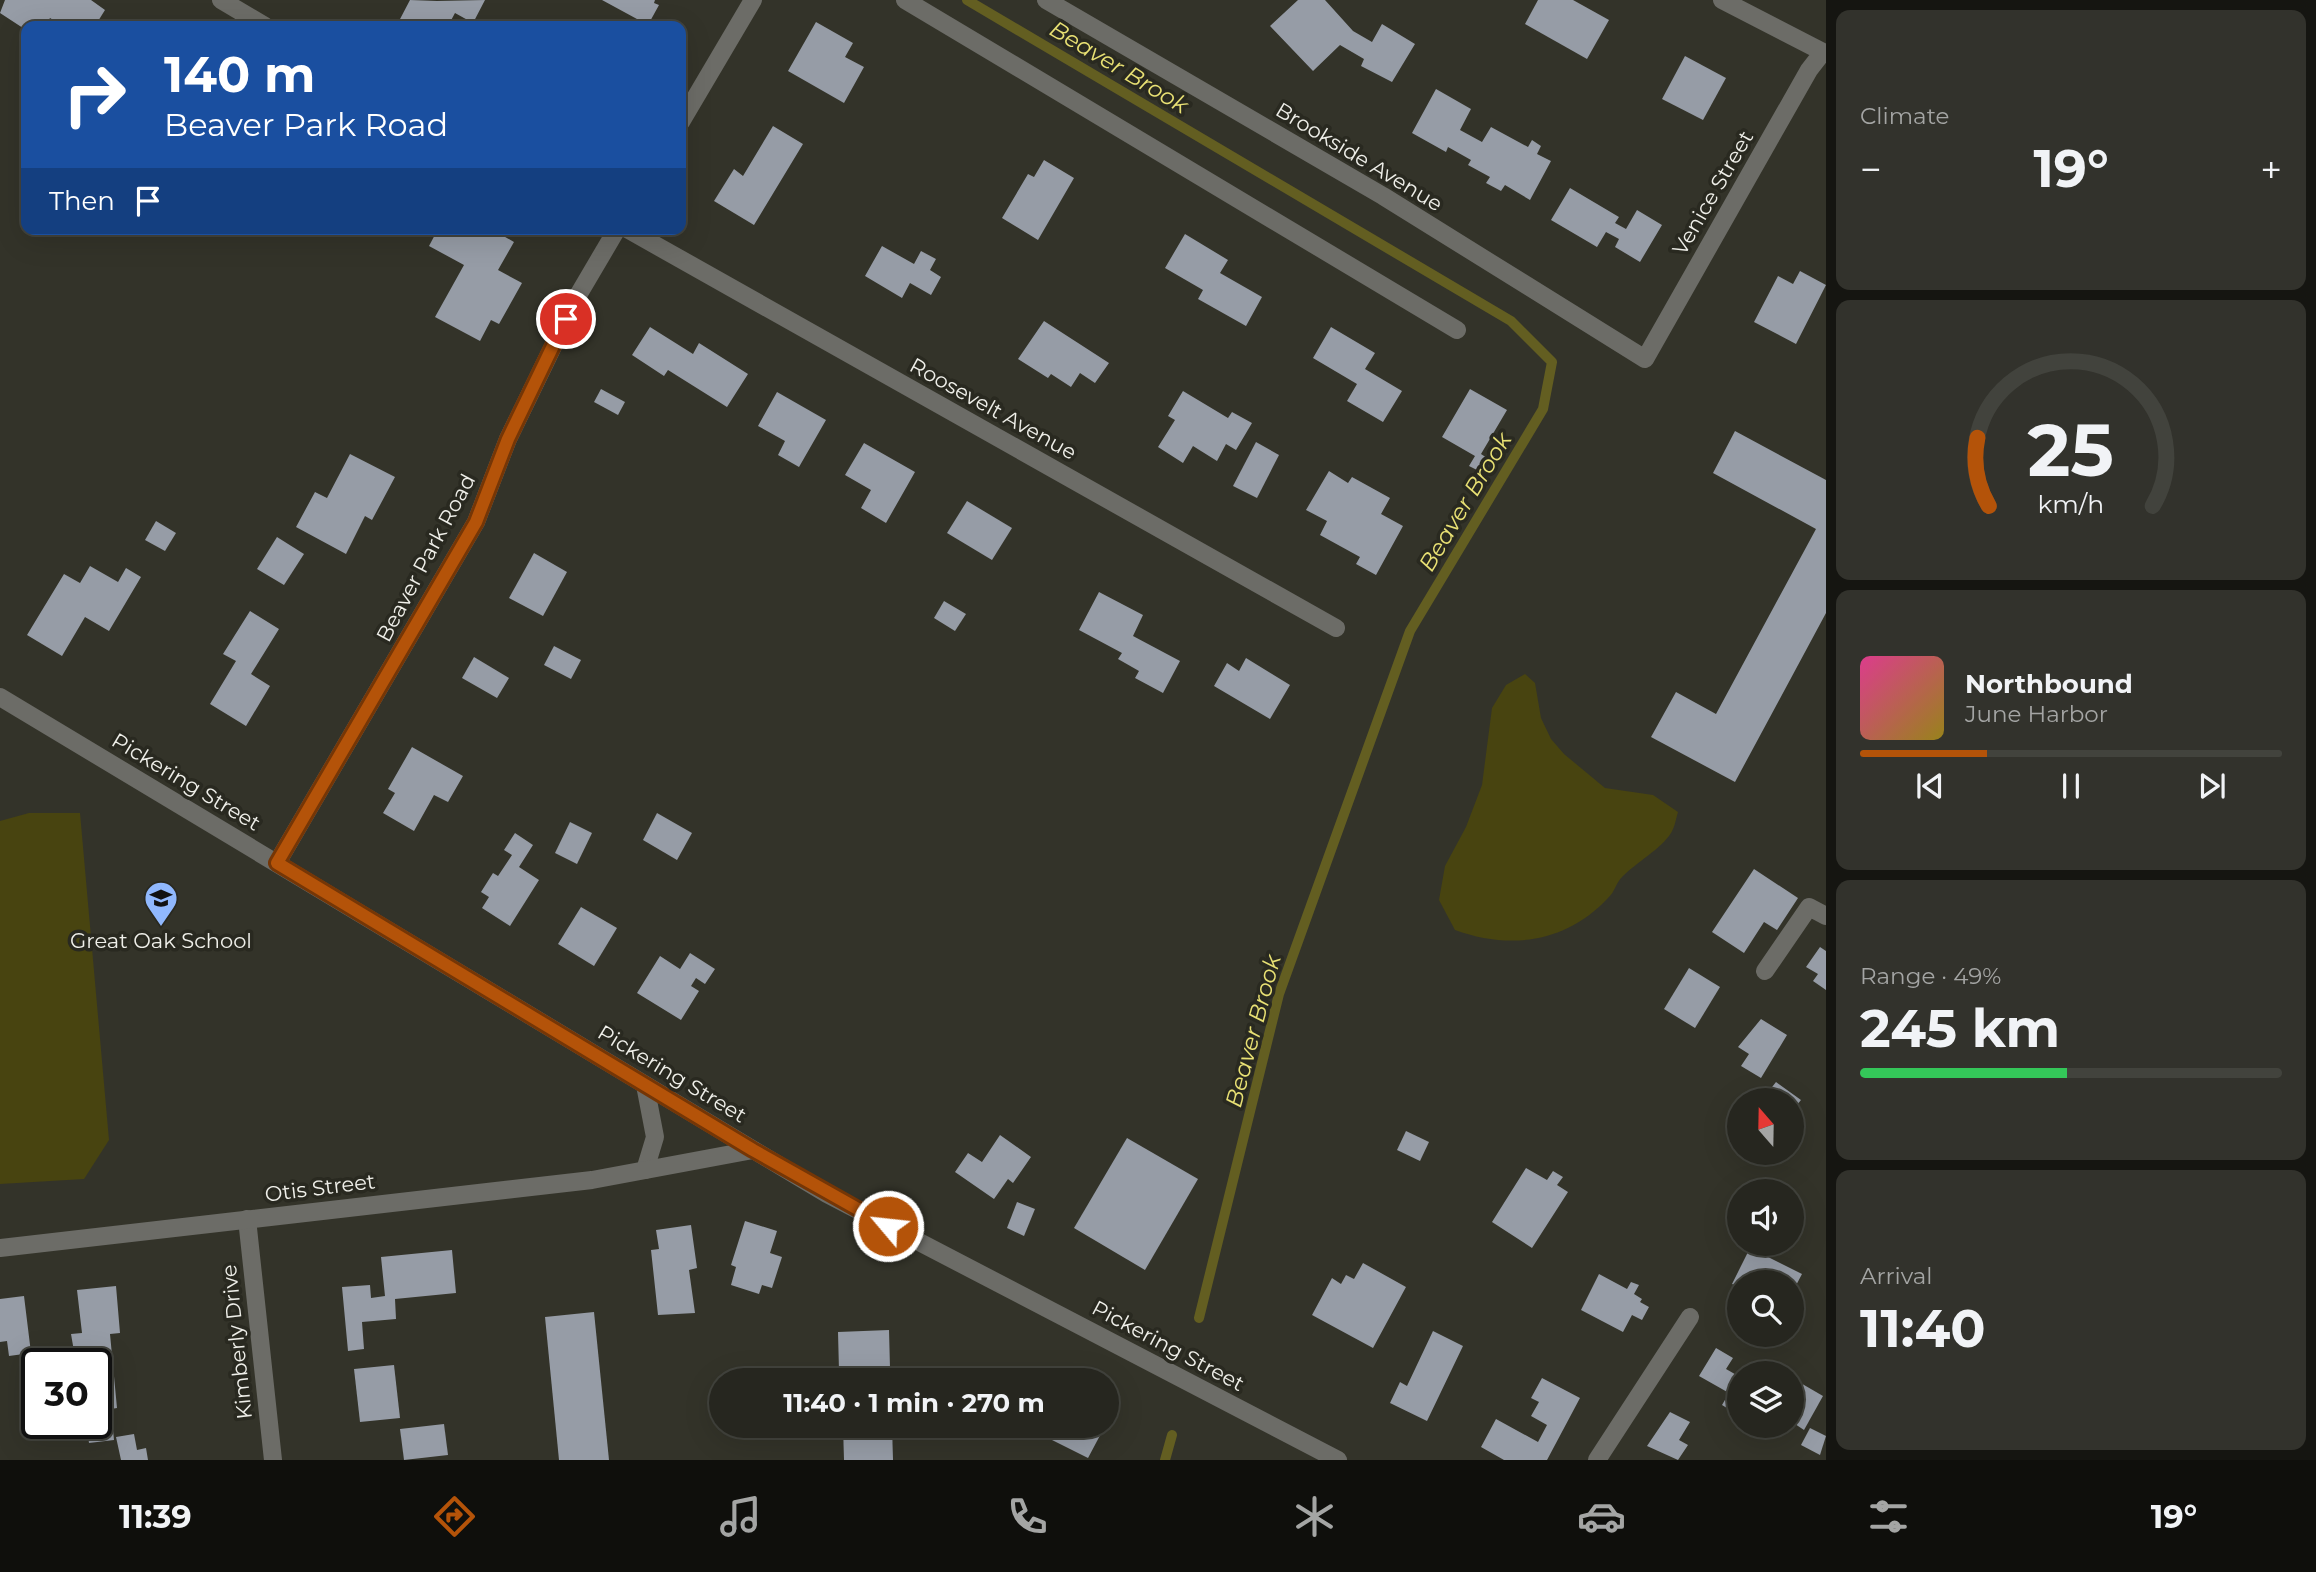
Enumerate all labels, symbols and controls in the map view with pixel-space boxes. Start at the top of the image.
water label: Beaver Brook [1045,15,1195,120]
text: 140 m [164,45,316,104]
icon: right [49,49,140,140]
street label: Brookside Avenue [1271,97,1447,216]
text: Climate [1860,102,1949,130]
text: Beaver Park Road [164,105,448,144]
street label: Venice Street [1667,126,1758,259]
text: 19° [2033,137,2109,200]
text: − [1860,146,1882,193]
text: + [2260,146,2282,193]
icon: arrive [129,182,167,220]
text: Then [49,185,115,217]
pin [536,289,596,349]
icon: arrive [547,300,585,338]
street label: Roosevelt Avenue [906,352,1081,465]
text: 25 [2028,406,2114,494]
water label: Beaver Brook [1413,426,1518,576]
street label: Beaver Park Road [371,470,480,646]
text: km/h [2038,489,2104,519]
text: Northbound [1965,668,2133,700]
text: June Harbor [1965,700,2108,728]
street label: Pickering Street [108,727,265,836]
icon: previous [1911,767,1949,805]
icon: pause [2052,767,2090,805]
icon: next [2193,767,2231,805]
school or university icon: Great Oak School [142,879,180,928]
place label: Great Oak School [70,928,252,953]
water label: Beaver Brook [1219,950,1287,1110]
text: Range · 49% [1860,962,2001,990]
text: 245 km [1860,997,2060,1060]
street label: Pickering Street [594,1019,751,1128]
north arrow [1727,1088,1804,1166]
map controls [1727,1088,1804,1438]
street label: Otis Street [263,1168,377,1207]
button: sound [1727,1179,1804,1256]
position arrow [851,1189,925,1263]
text: Arrival [1860,1262,1933,1290]
street label: Kimberly Drive [216,1263,257,1421]
button: search [1727,1270,1804,1347]
street label: Pickering Street [1088,1295,1249,1396]
text: 11:40 [1860,1297,1986,1360]
speed limit sign: 30 [21,1348,112,1439]
button: layers [1727,1361,1804,1438]
text: 11:40 · 1 min · 270 m [783,1387,1045,1419]
icon: directions [430,1492,479,1541]
icon: music [716,1492,765,1541]
icon: phone [1003,1492,1052,1541]
icon: climate [1290,1492,1339,1541]
icon: car [1577,1492,1626,1541]
icon: filters [1864,1492,1913,1541]
text: 11:39 [119,1497,192,1536]
text: 19° [2151,1497,2197,1536]

